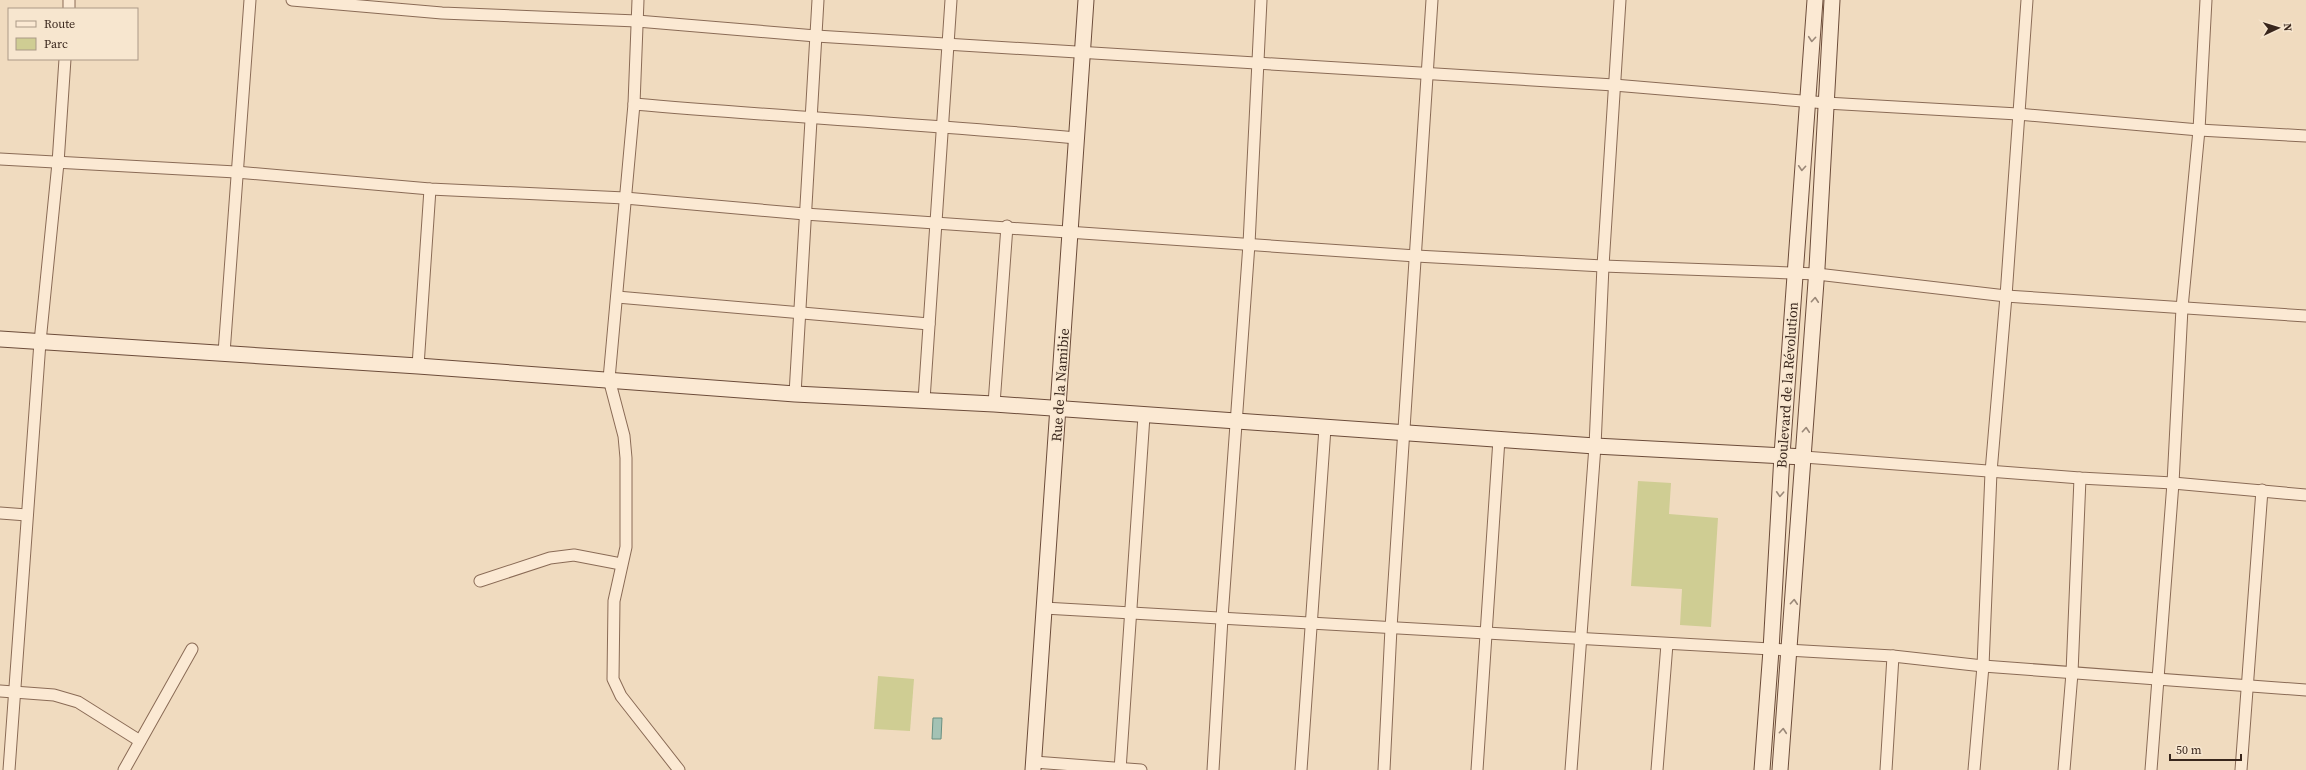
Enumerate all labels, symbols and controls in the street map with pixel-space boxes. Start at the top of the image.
legend [8,8,138,60]
north arrow [2258,8,2298,48]
text: Route [44,16,75,32]
text: N [2280,23,2295,32]
text: Parc [44,36,68,52]
one-way arrow [1808,36,1817,42]
one-way arrow [1798,165,1807,172]
one-way arrow [1810,297,1819,303]
street label: Boulevard de la Révolution [1771,301,1803,469]
street label: Rue de la Namibie [1046,328,1074,442]
one-way arrow [1801,427,1810,433]
one-way arrow [1775,491,1784,497]
one-way arrow [1789,599,1798,605]
one-way arrow [1779,728,1788,734]
scale bar [2170,736,2241,762]
text: 50 m [2176,742,2202,758]

